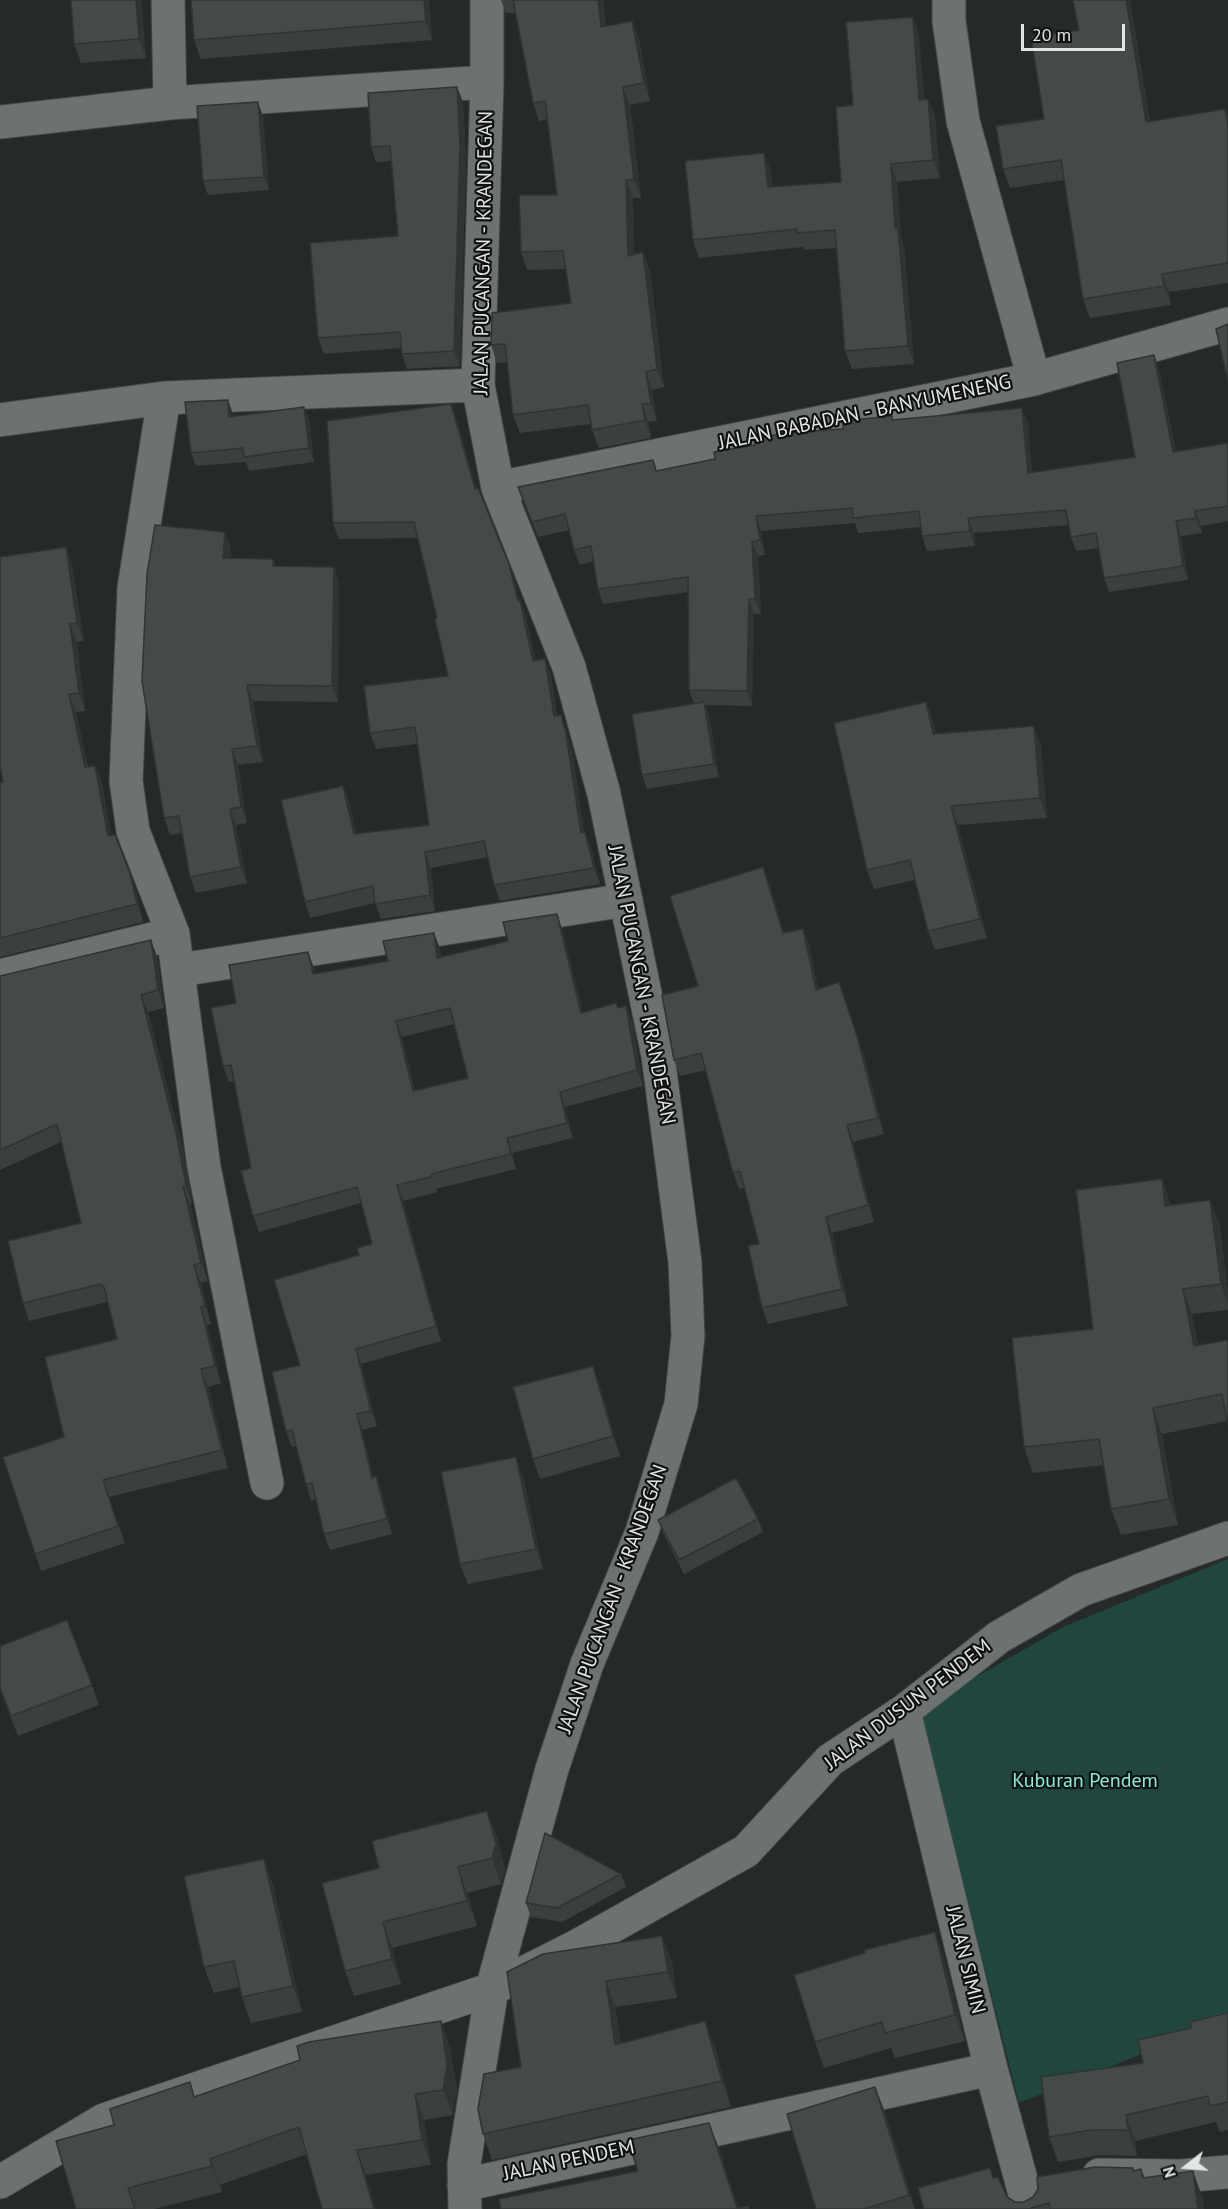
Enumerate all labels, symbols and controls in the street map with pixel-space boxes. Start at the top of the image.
scale bar [1024,12,1128,50]
text: 20 m [1032,23,1071,46]
street label: JALAN PUCANGAN - KRANDEGAN [470,111,498,395]
street label: JALAN BABADAN - BANYUMENENG [717,370,1013,456]
street label: JALAN PUCANGAN - KRANDEGAN [602,843,680,1127]
street label: JALAN PUCANGAN - KRANDEGAN [553,1461,673,1737]
street label: JALAN DUSUN PENDEM [820,1635,996,1775]
park label: Kuburan Pendem [1012,1769,1158,1793]
street label: JALAN SIMIN [940,1904,990,2016]
street label: JALAN PENDEM [501,2135,637,2187]
north arrow [1156,2137,1216,2197]
text: N [1158,2164,1180,2180]

